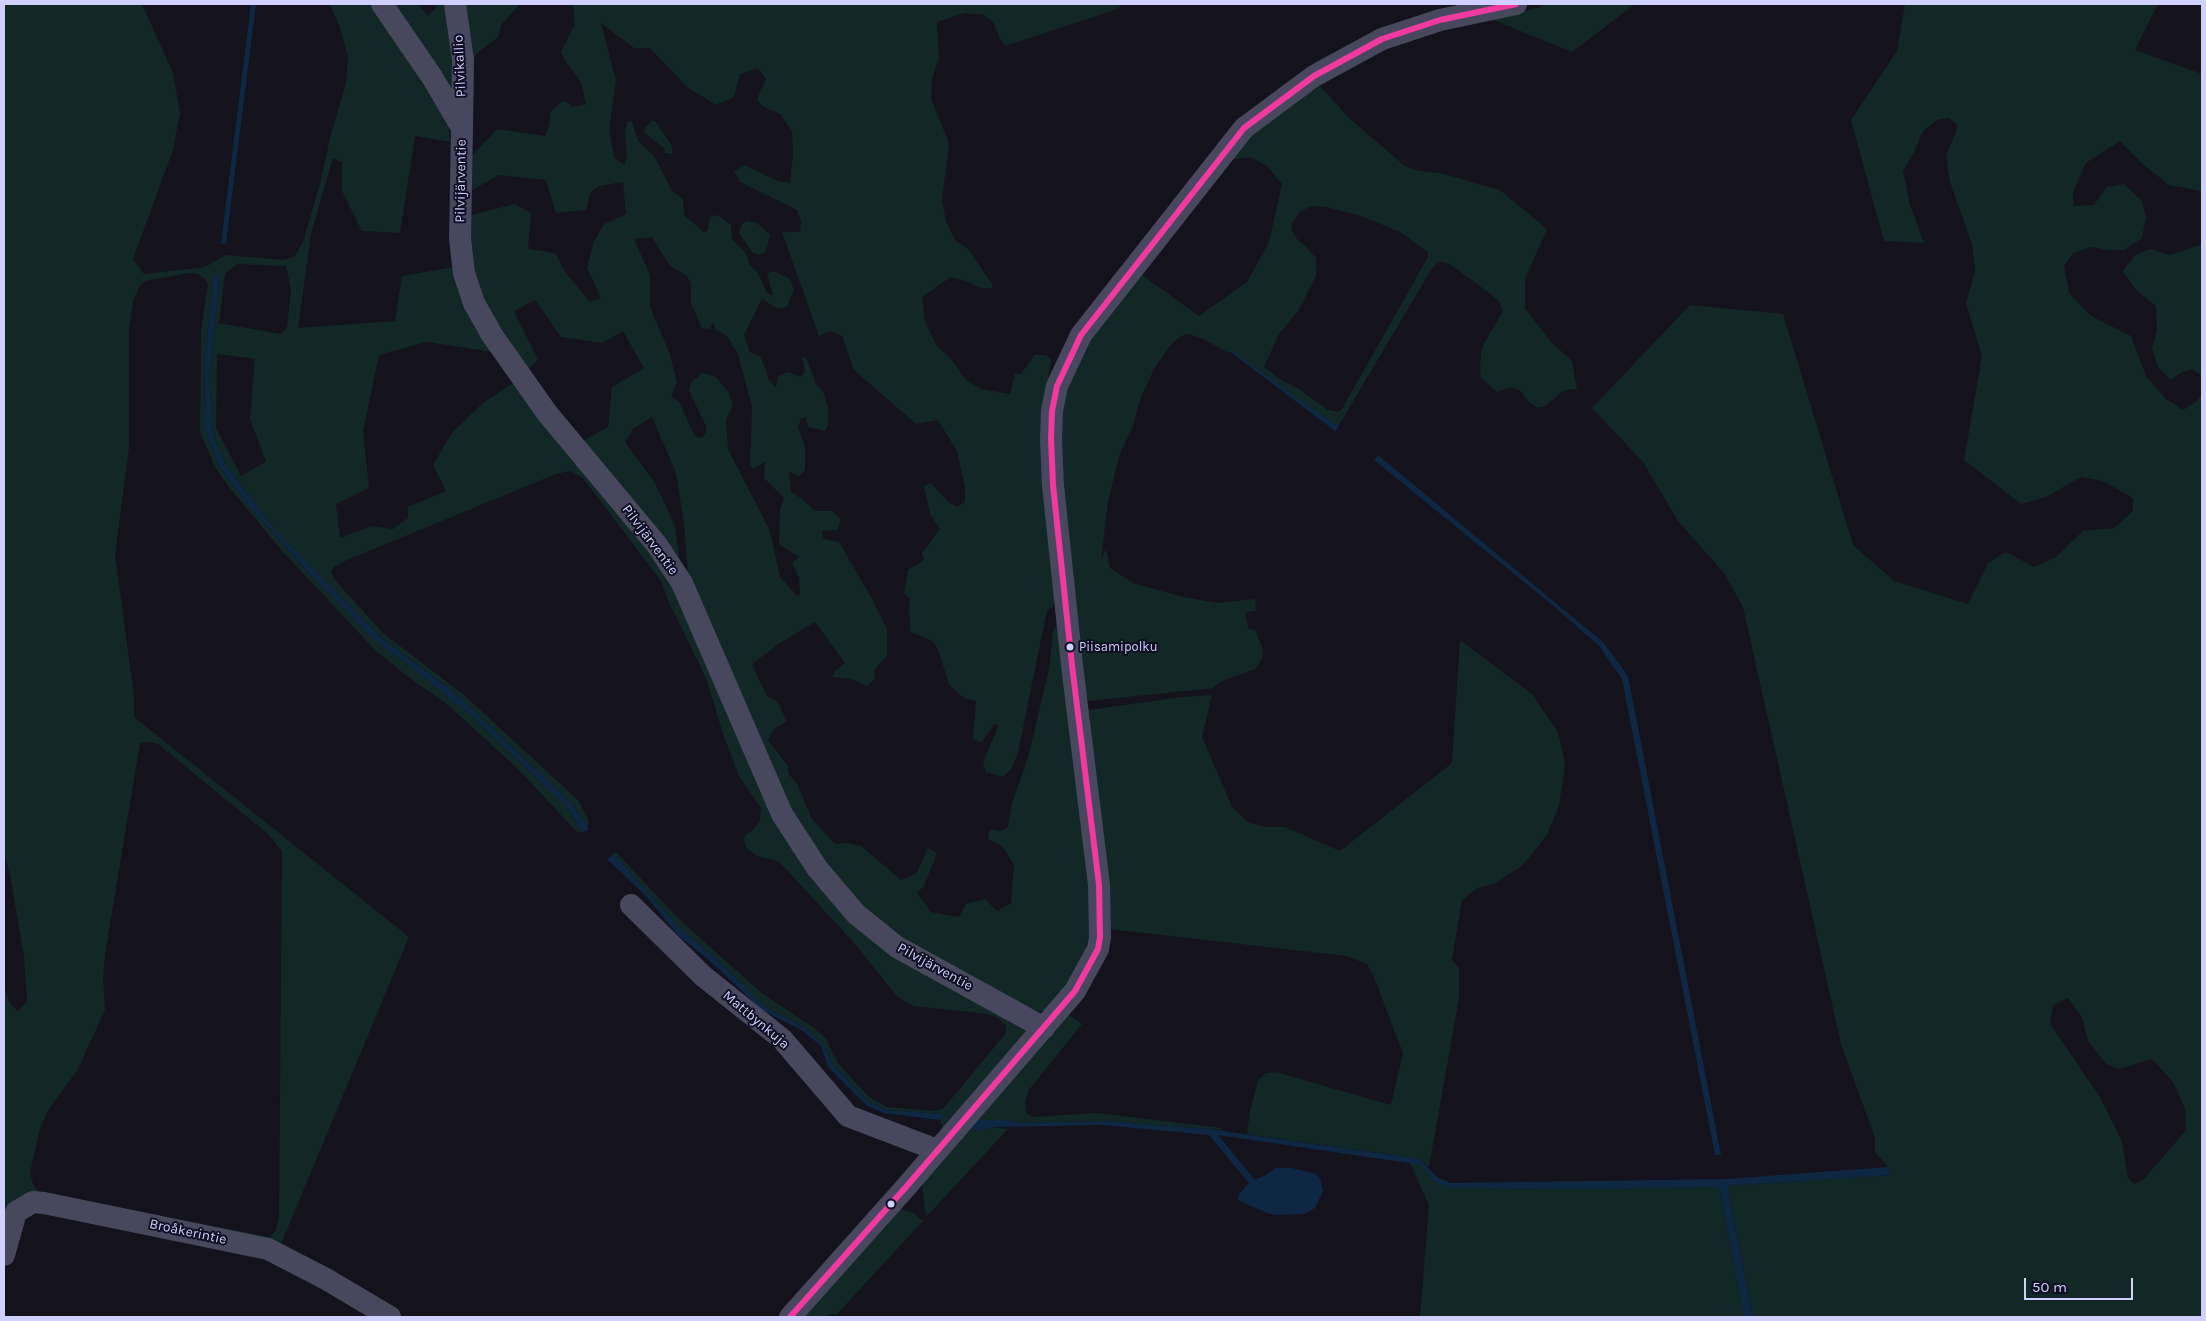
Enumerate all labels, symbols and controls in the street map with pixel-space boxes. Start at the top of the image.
street label: Pilvikallio [450,34,470,98]
street label: Pilvijärventie [452,139,470,223]
street label: Pilvijärventie [618,502,682,578]
place label: Piisamipolku [1079,639,1158,655]
marker: Piisamipolku [1065,642,1075,652]
street label: Pilvijärventie [894,939,976,995]
street label: Mattbynkuja [719,987,793,1053]
unlabelled marker [886,1199,896,1209]
street label: Broåkerintie [148,1216,228,1248]
scale bar [2026,1268,2135,1300]
text: 50 m [2032,1278,2067,1296]

